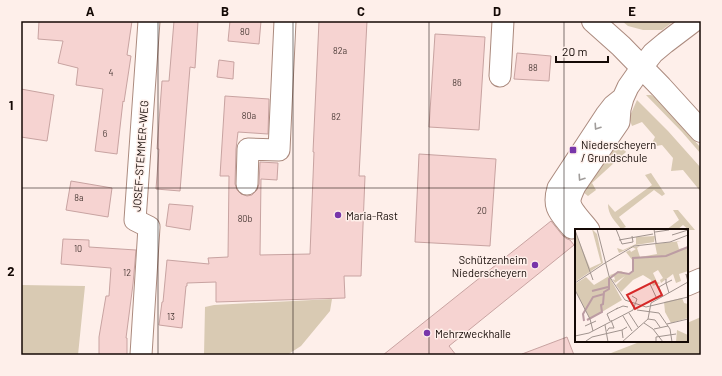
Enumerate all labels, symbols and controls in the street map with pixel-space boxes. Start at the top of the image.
text: A [86,3,95,19]
text: B [221,3,229,19]
text: C [357,3,365,19]
text: D [493,3,501,19]
text: E [628,3,636,19]
house number: 80 [240,26,250,37]
scale bar [556,38,608,64]
text: 20 m [562,44,588,58]
house number: 82a [333,45,347,56]
house number: 88 [528,62,538,73]
house number: 4 [109,67,114,78]
house number: 86 [452,77,462,88]
text: 1 [9,97,13,113]
street label: JOSEF-STEMMER-WEG [130,100,150,212]
house number: 80a [242,110,256,121]
house number: 82 [331,111,341,122]
one-way arrow [595,123,602,130]
house number: 6 [103,128,108,139]
place label: Niederscheyern / Grundschule [581,138,656,164]
marker: Niederscheyern / Grundschule [568,145,578,155]
one-way arrow [578,174,586,181]
house number: 8a [74,192,84,203]
house number: 20 [477,205,487,216]
place label: Maria-Rast [346,209,398,222]
marker: Maria-Rast [333,210,343,220]
house number: 80b [238,213,252,224]
inset map [575,229,688,342]
house number: 10 [74,243,82,254]
place label: Schützenheim Niederscheyern [452,253,527,279]
marker: Schützenheim Niederscheyern [530,260,540,270]
text: 2 [7,263,15,279]
house number: 12 [123,267,131,278]
house number: 13 [167,311,175,322]
place label: Mehrzweckhalle [435,327,511,340]
marker: Mehrzweckhalle [422,328,432,338]

